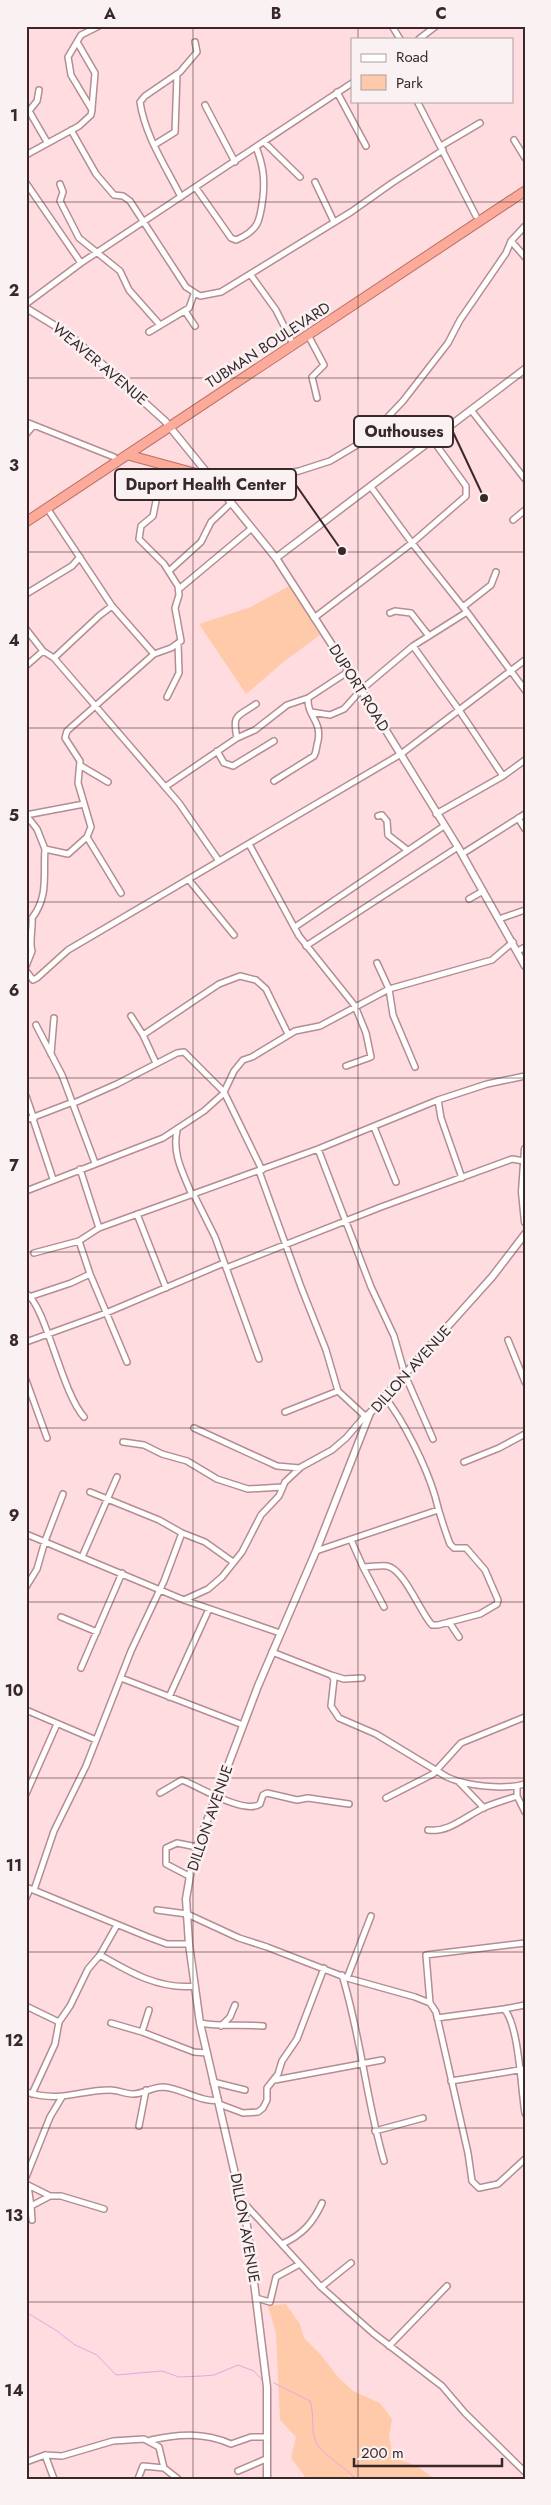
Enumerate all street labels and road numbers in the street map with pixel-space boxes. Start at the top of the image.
street label: TUBMAN BOULEVARD [201,296,335,394]
street label: WEAVER AVENUE [48,318,152,410]
street label: DUPORT ROAD [323,640,395,736]
street label: DILLON AVENUE [366,1320,456,1418]
street label: DILLON AVENUE [182,1762,238,1874]
street label: DILLON AVENUE [225,2172,265,2284]

